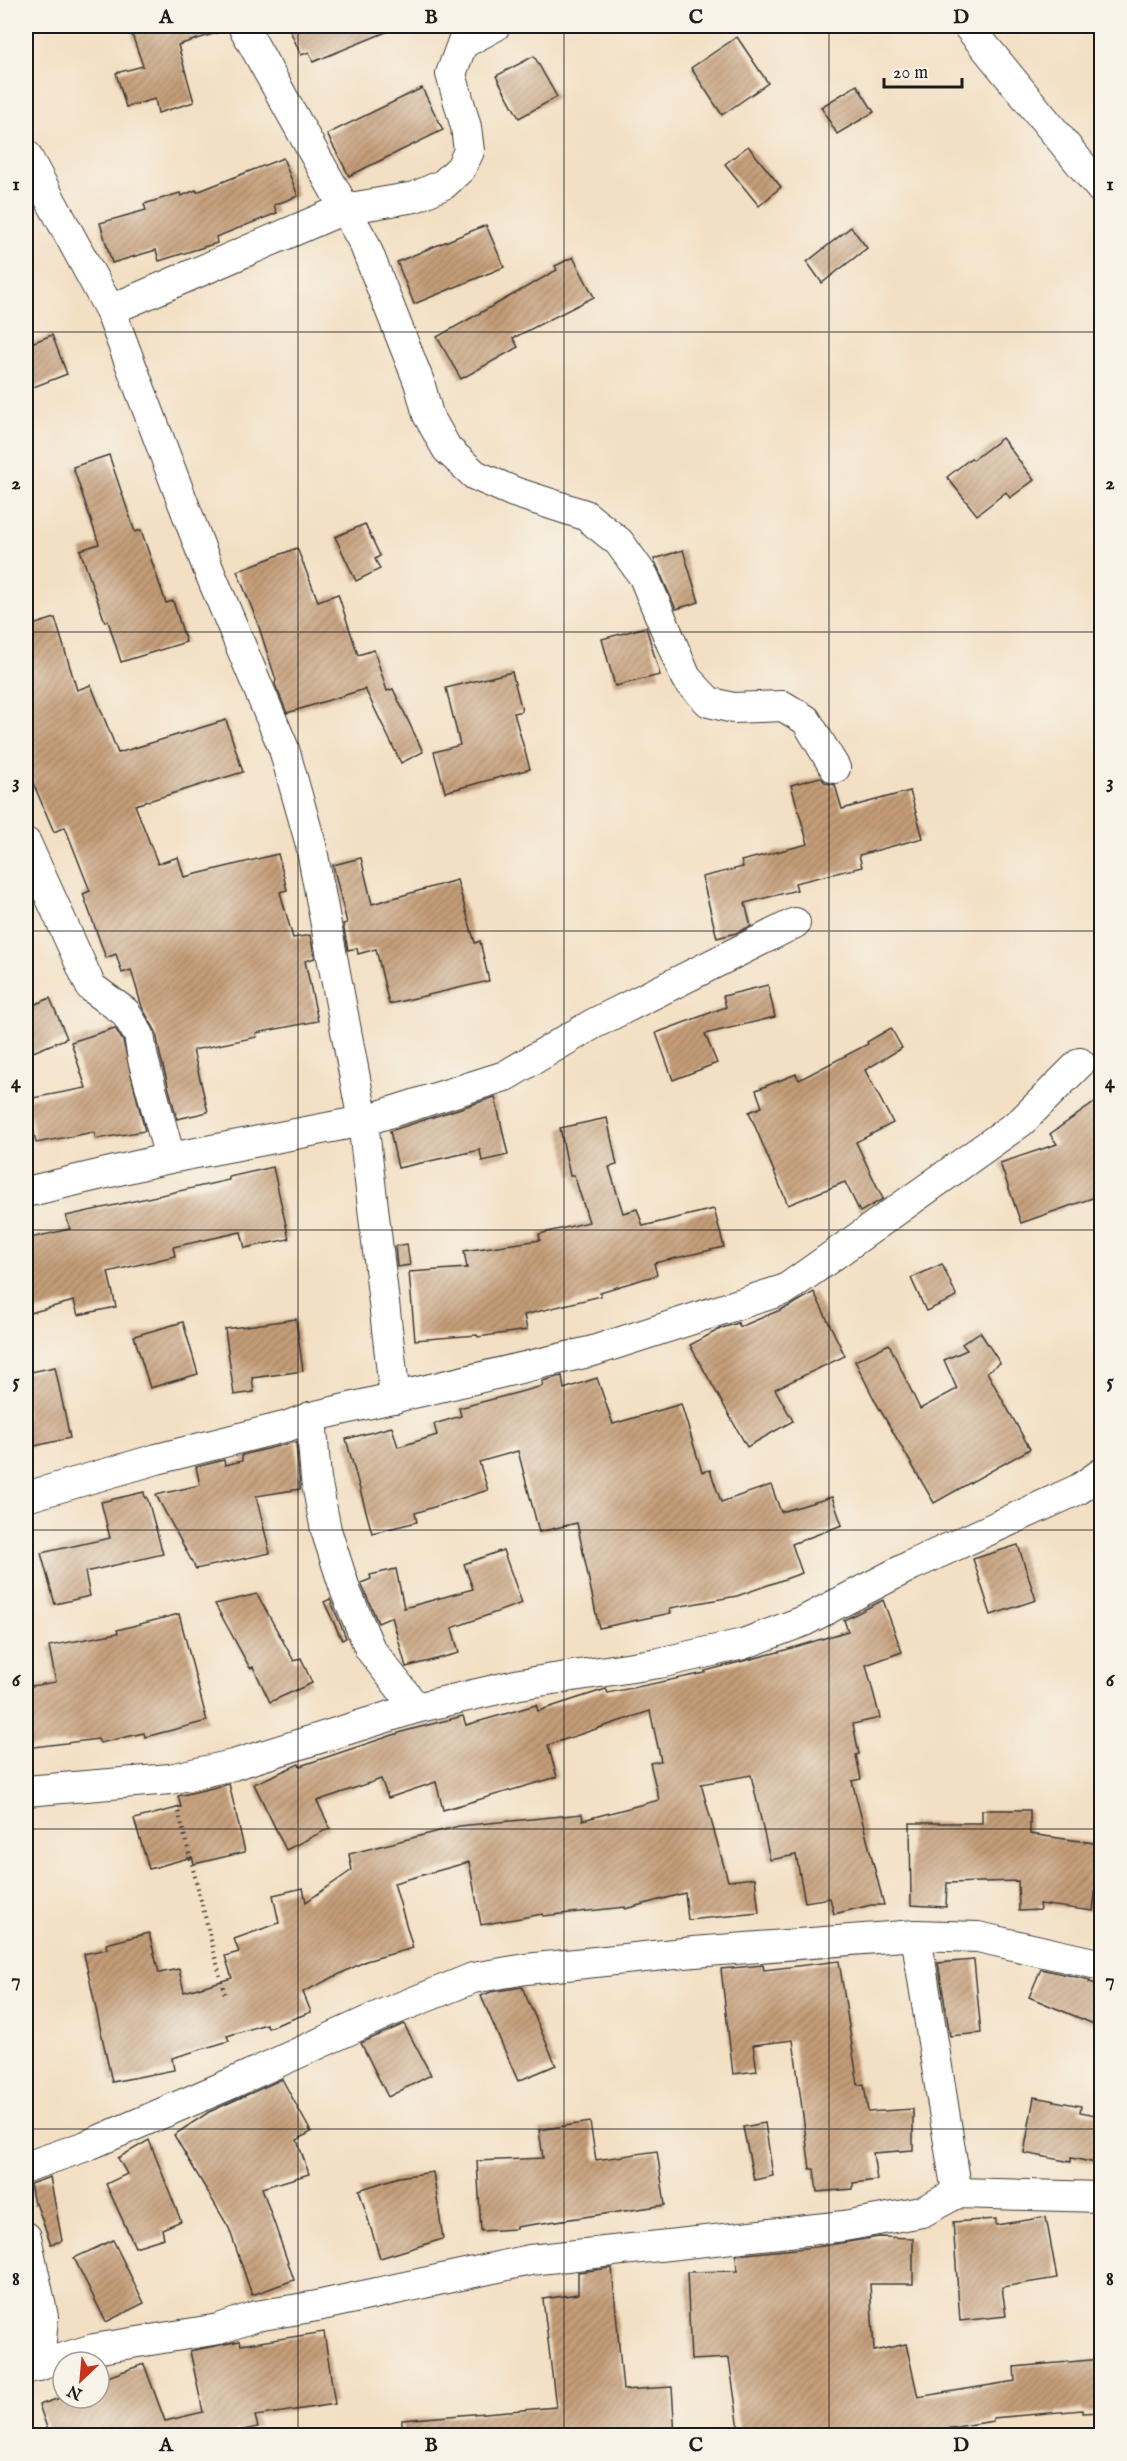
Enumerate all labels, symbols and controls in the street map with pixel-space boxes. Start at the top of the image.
text: A [158,5,174,30]
text: B [424,5,438,30]
text: C [689,5,703,30]
text: D [953,5,969,30]
scale bar [884,51,962,89]
text: 20 m [893,62,928,85]
text: 1 [12,172,20,197]
text: 1 [1106,172,1114,197]
text: 2 [11,471,21,496]
text: 2 [1105,471,1115,496]
text: 3 [12,770,20,795]
text: 3 [1106,770,1114,795]
text: 4 [11,1070,22,1095]
text: 4 [1105,1070,1116,1095]
text: 5 [12,1369,20,1394]
text: 5 [1106,1369,1114,1394]
text: 6 [12,1668,22,1693]
text: 6 [1106,1668,1116,1693]
text: 7 [11,1968,21,1993]
text: 7 [1105,1968,1115,1993]
text: 8 [12,2267,20,2292]
text: 8 [1106,2267,1114,2292]
north arrow [51,2350,111,2410]
text: N [65,2380,87,2404]
text: A [158,2433,174,2458]
text: B [424,2433,438,2458]
text: C [689,2433,703,2458]
text: D [953,2433,969,2458]

